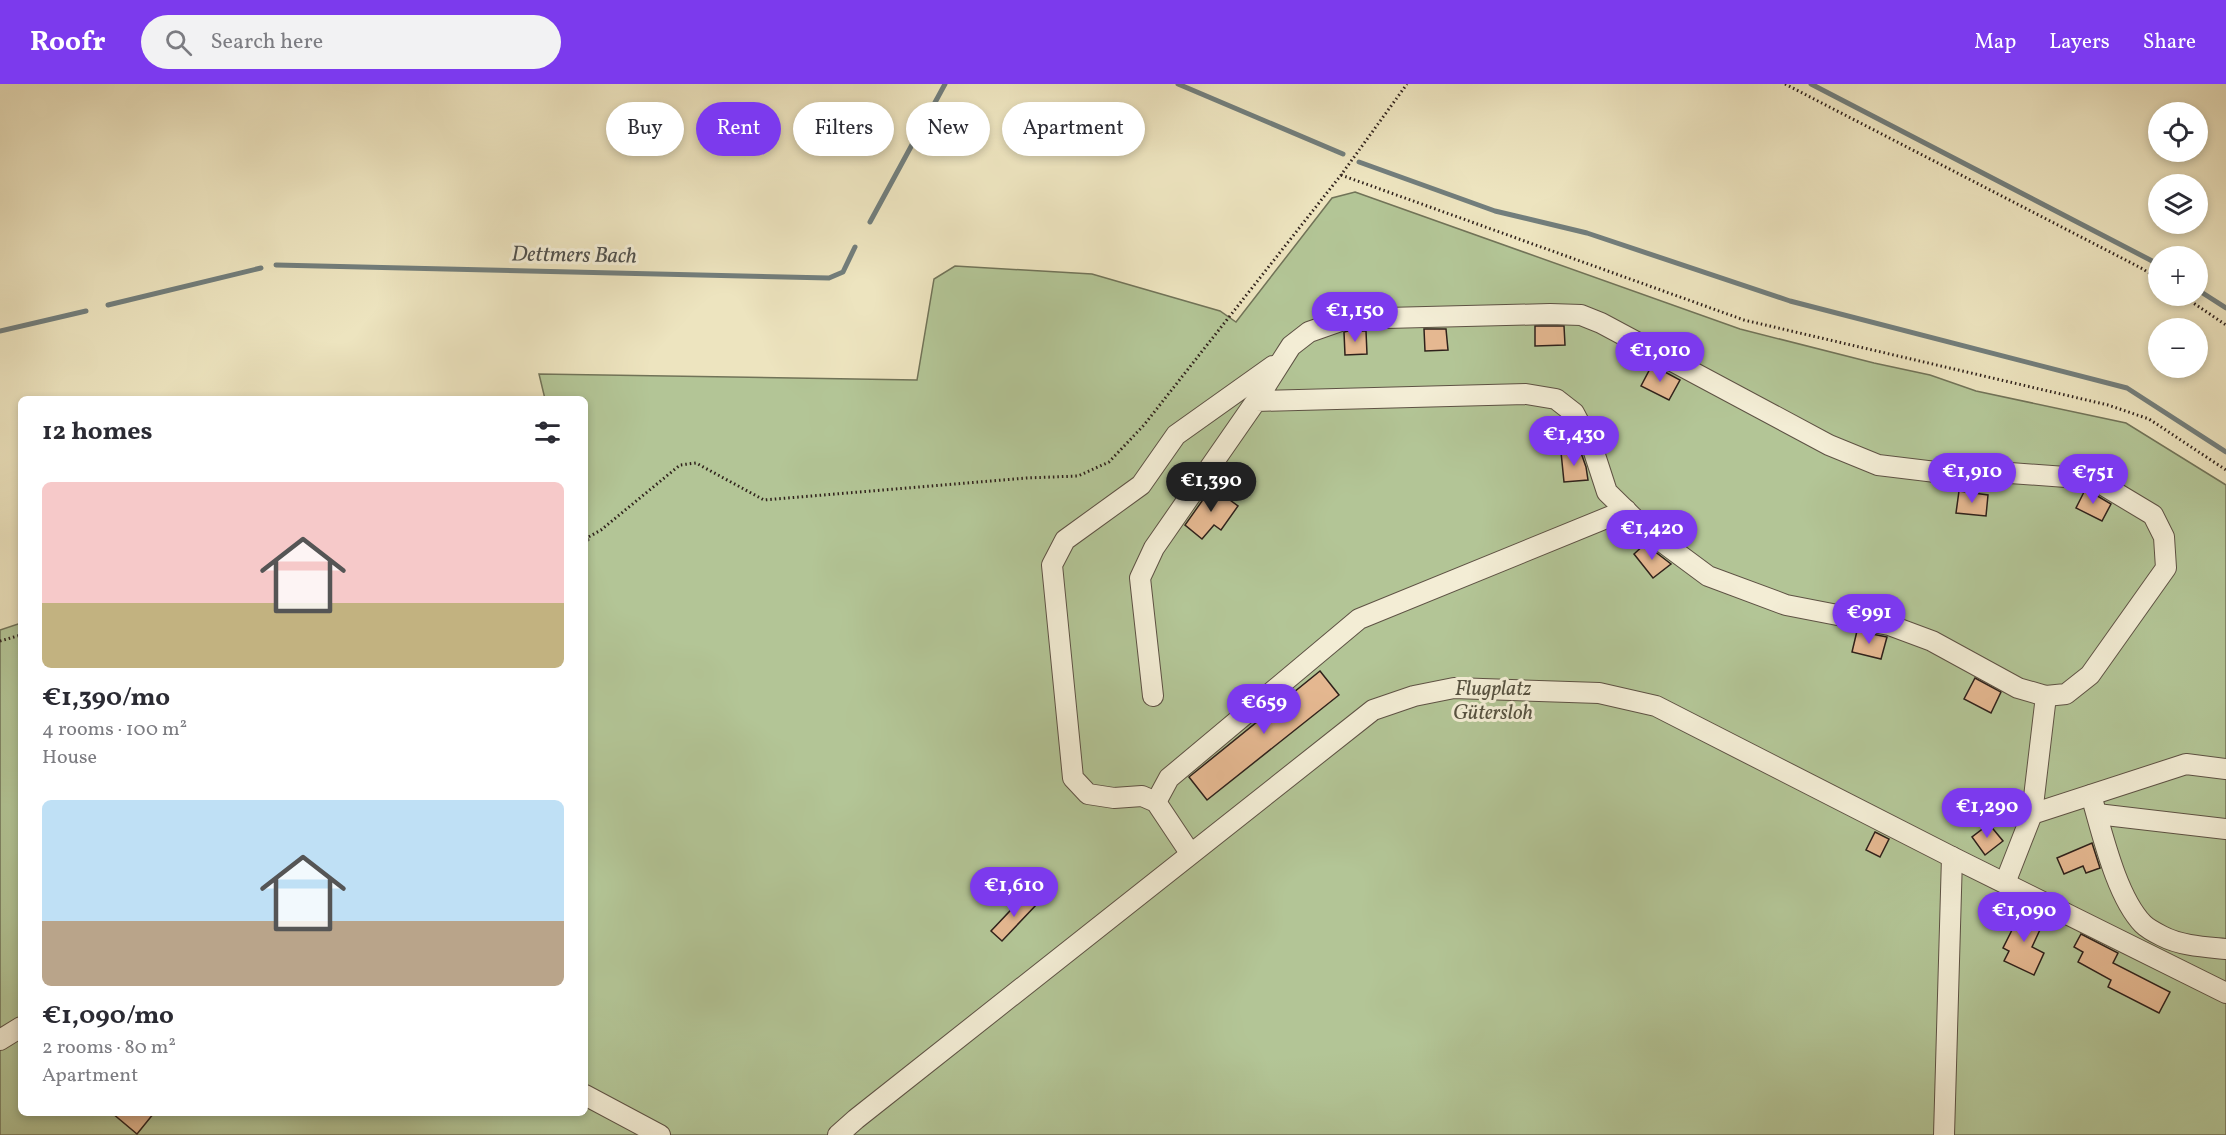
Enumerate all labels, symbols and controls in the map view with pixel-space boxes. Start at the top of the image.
search box [141,15,561,69]
text: Roofr [30,23,105,62]
icon: search [162,26,195,59]
text: Search here [210,27,323,58]
text: Map [1974,28,2016,57]
text: Layers [2049,28,2110,57]
text: Share [2143,28,2196,57]
chip: Buy [606,102,684,156]
chip: Rent [696,102,781,156]
chip: Filters [793,102,894,156]
chip: New [906,102,990,156]
chip: Apartment [1002,102,1145,156]
map controls [2148,102,2208,378]
button: locate [2148,102,2208,162]
button: layers [2148,174,2208,234]
water label: Dettmers Bach [511,239,637,273]
button: + [2148,246,2208,306]
pin: €1,150 [1306,292,1404,343]
text: €1,150 [1326,297,1384,325]
button: − [2148,318,2208,378]
pin: €1,010 [1611,332,1709,383]
text: €1,010 [1629,337,1691,365]
text: 12 homes [42,414,153,450]
icon: filters [531,416,564,449]
pin: €1,430 [1525,416,1623,467]
text: €1,430 [1543,421,1605,449]
pin: €1,910 [1923,453,2021,504]
pin: €751 [2057,454,2129,505]
text: €1,910 [1942,458,2002,486]
text: €751 [2072,459,2114,487]
pin: €1,390 [1162,462,1260,513]
text: €1,390 [1180,467,1242,495]
pin: €1,420 [1603,510,1701,561]
text: €1,420 [1620,515,1684,543]
icon: home [249,521,357,629]
pin: €991 [1833,594,1905,645]
text: €991 [1847,599,1891,627]
park label: Flugplatz Gütersloh [1453,675,1533,728]
text: €1,390/mo [42,680,170,716]
pin: €659 [1228,684,1300,735]
text: €659 [1241,689,1287,717]
text: 4 rooms · 100 m² [42,716,187,744]
text: House [42,744,97,772]
pin: €1,290 [1938,788,2036,839]
text: €1,290 [1956,793,2018,821]
icon: home [249,839,357,947]
pin: €1,610 [965,867,1063,918]
text: €1,610 [984,872,1044,900]
pin: €1,090 [1975,892,2073,943]
text: €1,090 [1992,897,2056,925]
text: €1,090/mo [42,998,174,1034]
text: 2 rooms · 80 m² [42,1034,176,1062]
text: Apartment [42,1062,138,1090]

